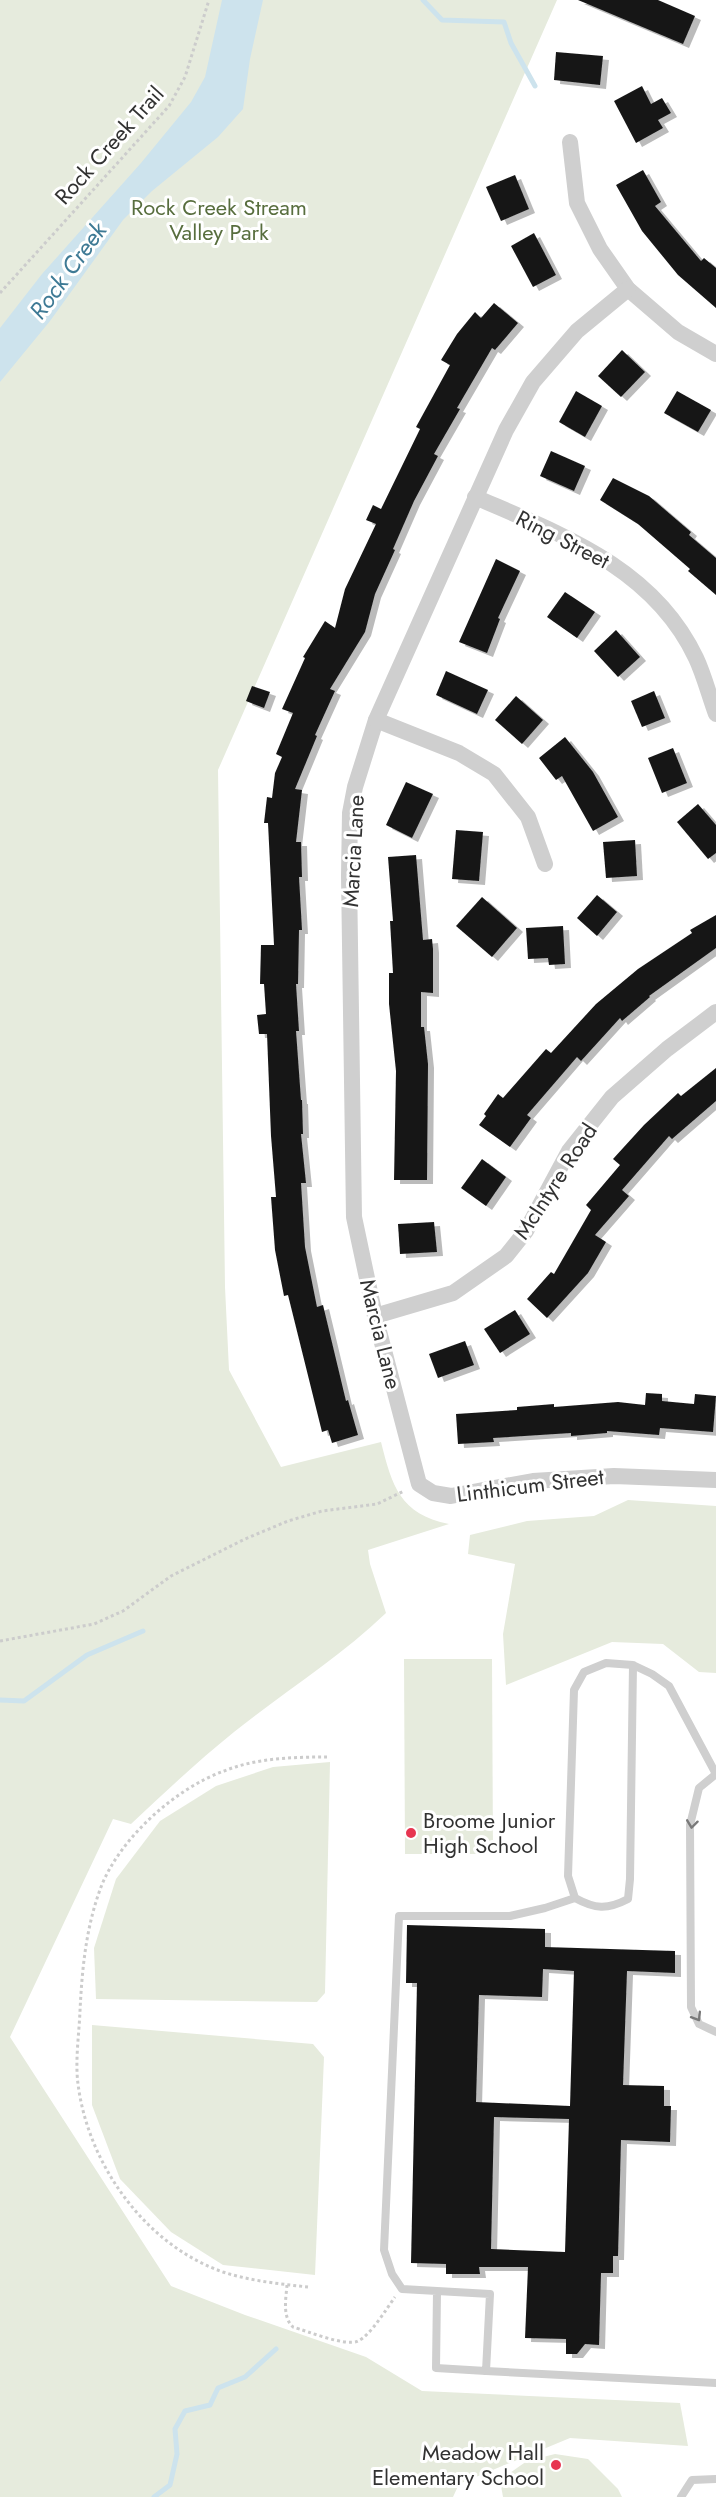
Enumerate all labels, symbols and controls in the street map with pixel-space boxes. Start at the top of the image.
street label: Rock Creek Trail [47,79,171,211]
park label: Rock Creek Stream Valley Park [131,191,307,248]
water label: Rock Creek [20,214,116,326]
street label: Ring Street [511,502,616,577]
street label: Marcia Lane [334,794,372,908]
street label: McIntyre Road [505,1117,605,1245]
street label: Marcia Lane [352,1276,410,1392]
street label: Linthicum Street [455,1460,606,1510]
place label: Broome Junior High School [423,1804,556,1861]
one-way arrow [686,1819,698,1828]
marker: Broome Junior High School [404,1826,418,1840]
one-way arrow [689,2010,700,2021]
place label: Meadow Hall Elementary School [372,2436,544,2493]
marker: Meadow Hall Elementary School [549,2458,563,2472]

